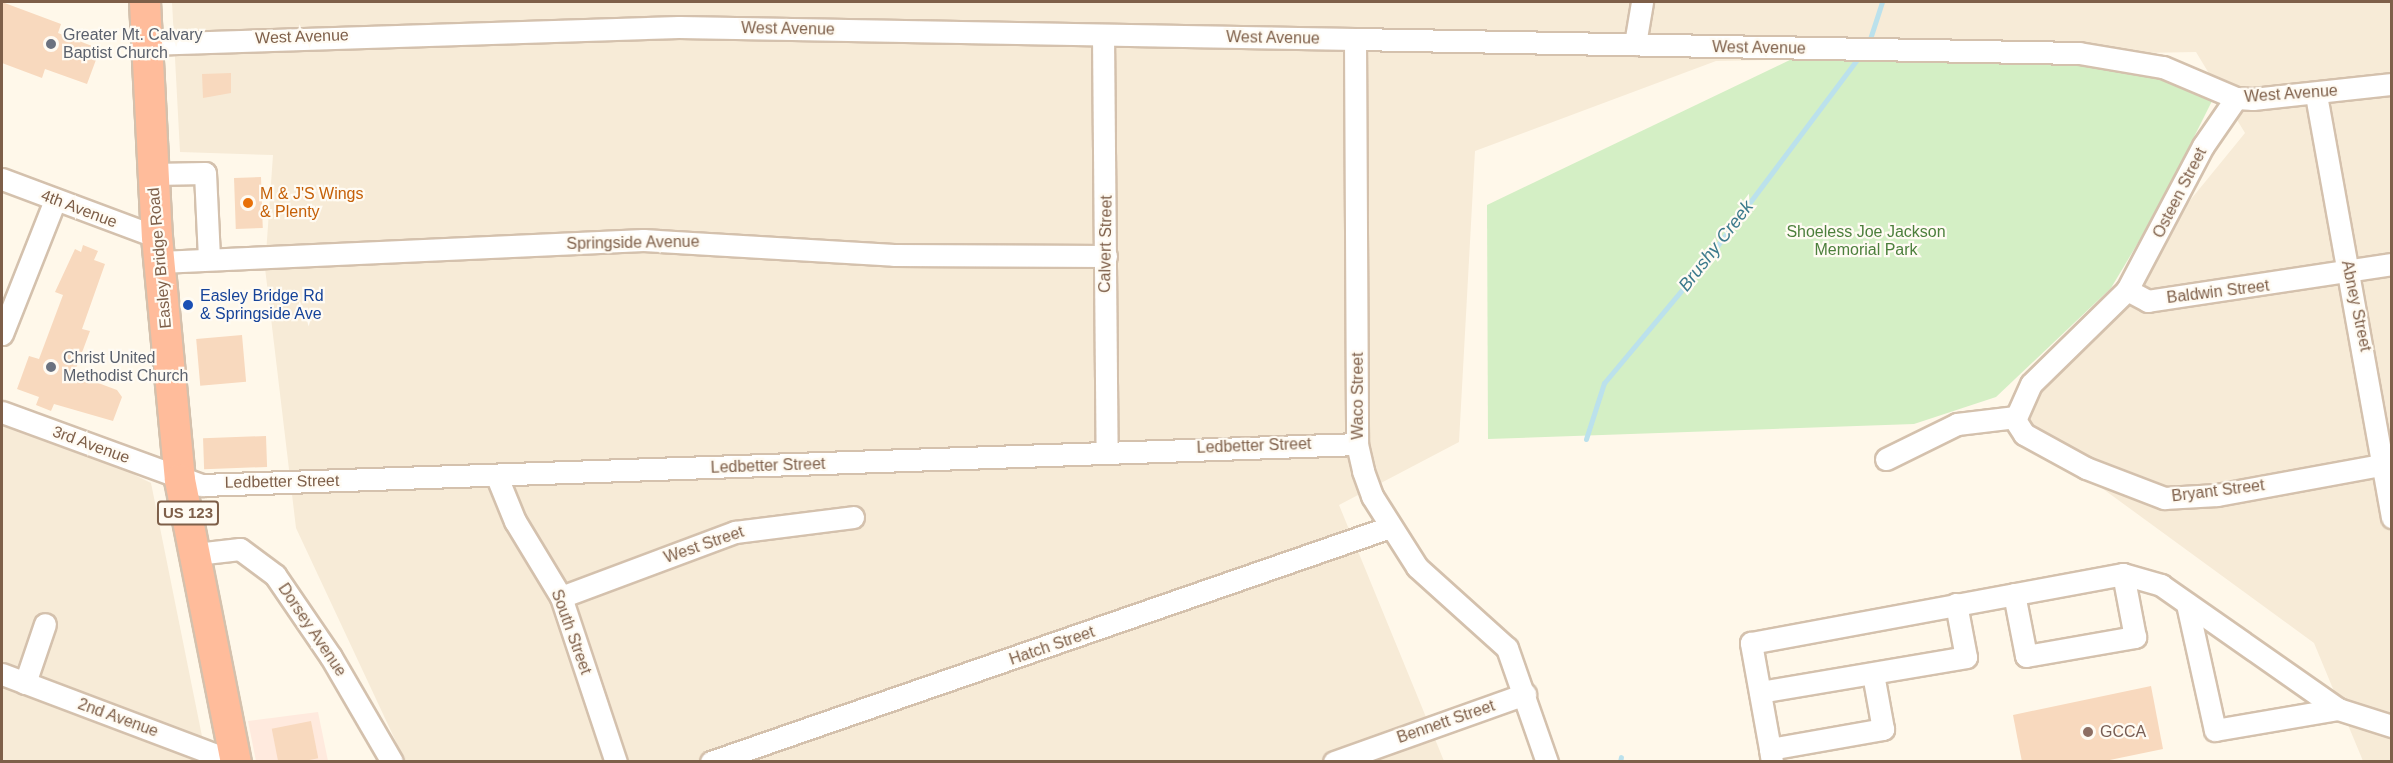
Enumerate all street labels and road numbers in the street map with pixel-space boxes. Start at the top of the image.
street label: West Avenue [741,19,835,39]
street label: West Avenue [254,26,350,48]
street label: West Avenue [1226,28,1320,48]
street label: West Avenue [1712,38,1806,58]
street label: West Avenue [2243,81,2339,107]
street label: Osteen Street [2149,145,2211,241]
street label: 4th Avenue [38,186,120,232]
street label: Easley Bridge Road [144,187,176,329]
street label: Calvert Street [1096,195,1116,293]
street label: Springside Avenue [566,232,700,254]
street label: Abney Street [2337,259,2375,353]
street label: Baldwin Street [2166,276,2270,308]
street label: Waco Street [1348,352,1368,440]
street label: 3rd Avenue [49,422,133,468]
street label: Ledbetter Street [1196,434,1312,458]
street label: Ledbetter Street [710,454,826,478]
street label: Ledbetter Street [224,471,340,493]
street label: Bryant Street [2170,476,2266,506]
road number: US 123 [156,501,219,525]
street label: West Street [661,522,747,568]
street label: Dorsey Avenue [274,579,350,681]
street label: South Street [547,587,595,677]
street label: Hatch Street [1007,622,1097,670]
street label: 2nd Avenue [75,694,161,742]
street label: Bennett Street [1395,696,1497,748]

